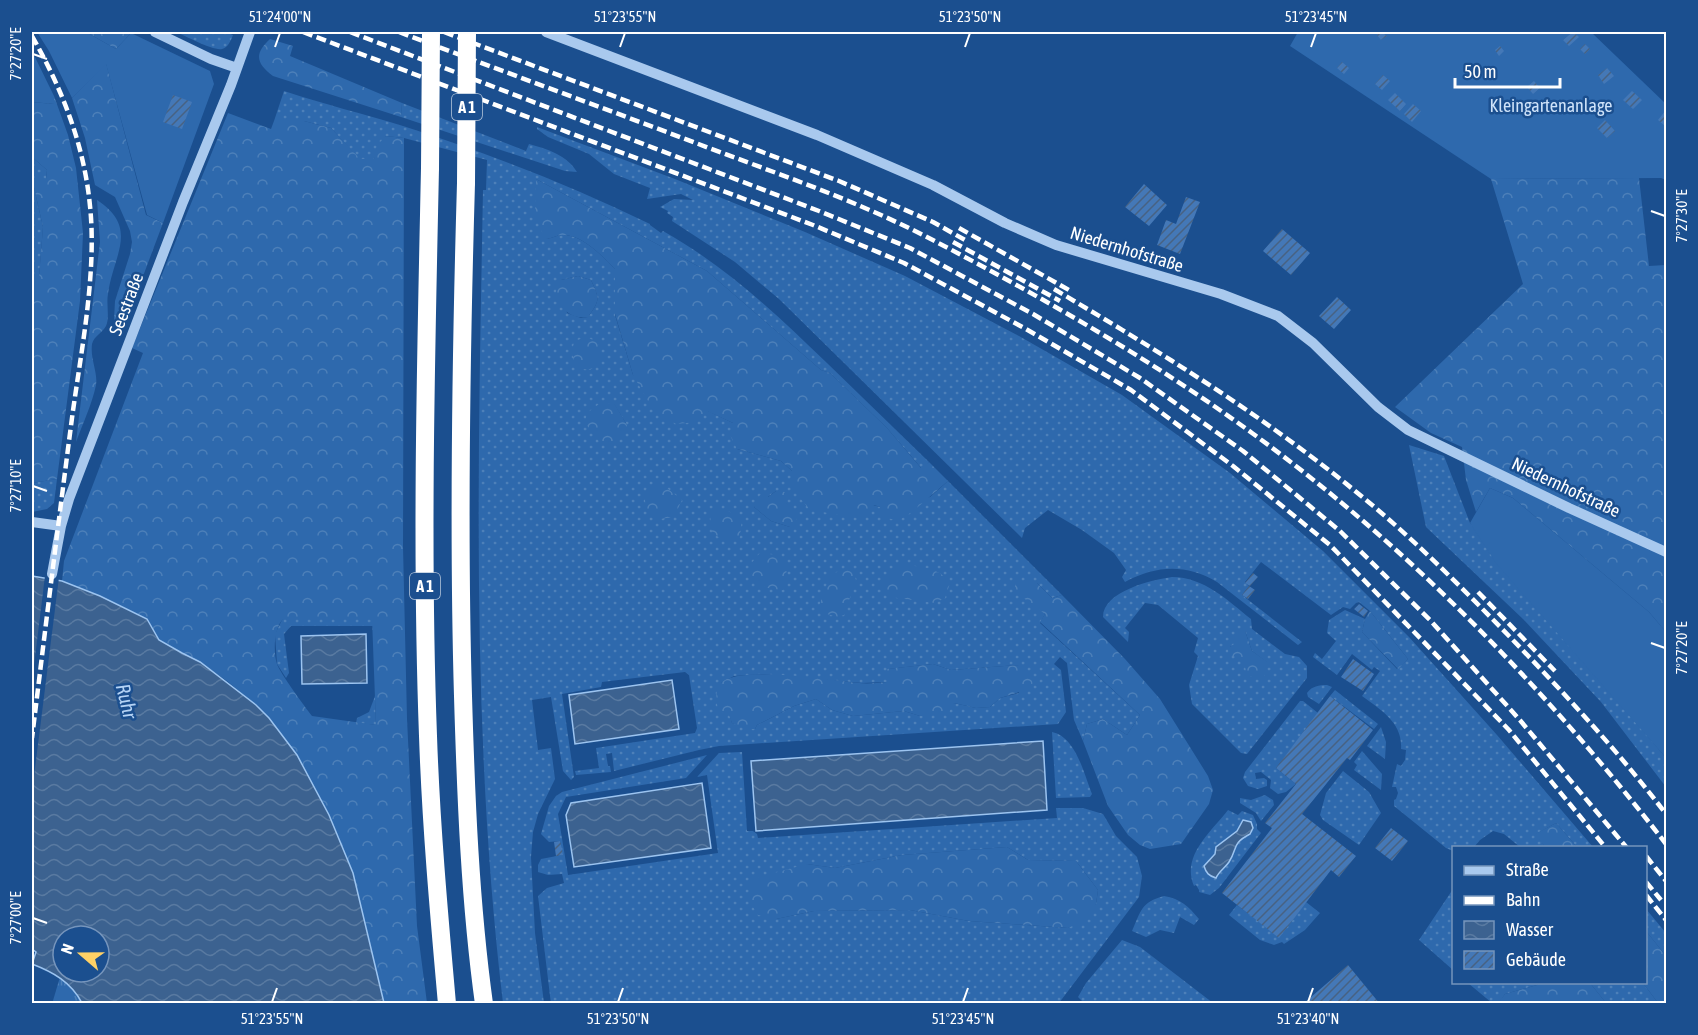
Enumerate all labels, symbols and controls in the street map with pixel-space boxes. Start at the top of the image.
text: 51°24'00"N [249,8,311,25]
text: 51°23'55"N [594,8,656,25]
text: 51°23'50"N [939,8,1001,25]
text: 51°23'45"N [1285,8,1347,25]
text: 7°27'20"E [7,27,24,81]
scale bar [1455,51,1560,89]
text: 50 m [1464,61,1496,82]
road number: A 1 [452,94,482,120]
park label: Kleingartenanlage [1489,95,1613,116]
text: 7°27'30"E [1673,189,1690,243]
street label: Niedernhofstraße [1068,222,1186,276]
street label: Seestraße [104,270,148,338]
street label: Niedernhofstraße [1508,453,1624,521]
text: 7°27'10"E [7,459,24,513]
road number: A 1 [410,573,440,599]
text: 7°27'20"E [1673,621,1690,675]
water label: Ruhr [112,681,143,722]
legend [1452,846,1647,984]
text: Straße [1506,859,1549,880]
text: Bahn [1506,889,1540,910]
text: 7°27'00"E [7,891,24,945]
text: Wasser [1506,919,1554,940]
north arrow [51,924,111,984]
text: N [57,941,77,956]
text: Gebäude [1506,949,1566,970]
text: 51°23'55"N [241,1010,303,1027]
text: 51°23'50"N [587,1010,649,1027]
text: 51°23'45"N [932,1010,994,1027]
text: 51°23'40"N [1277,1010,1339,1027]

